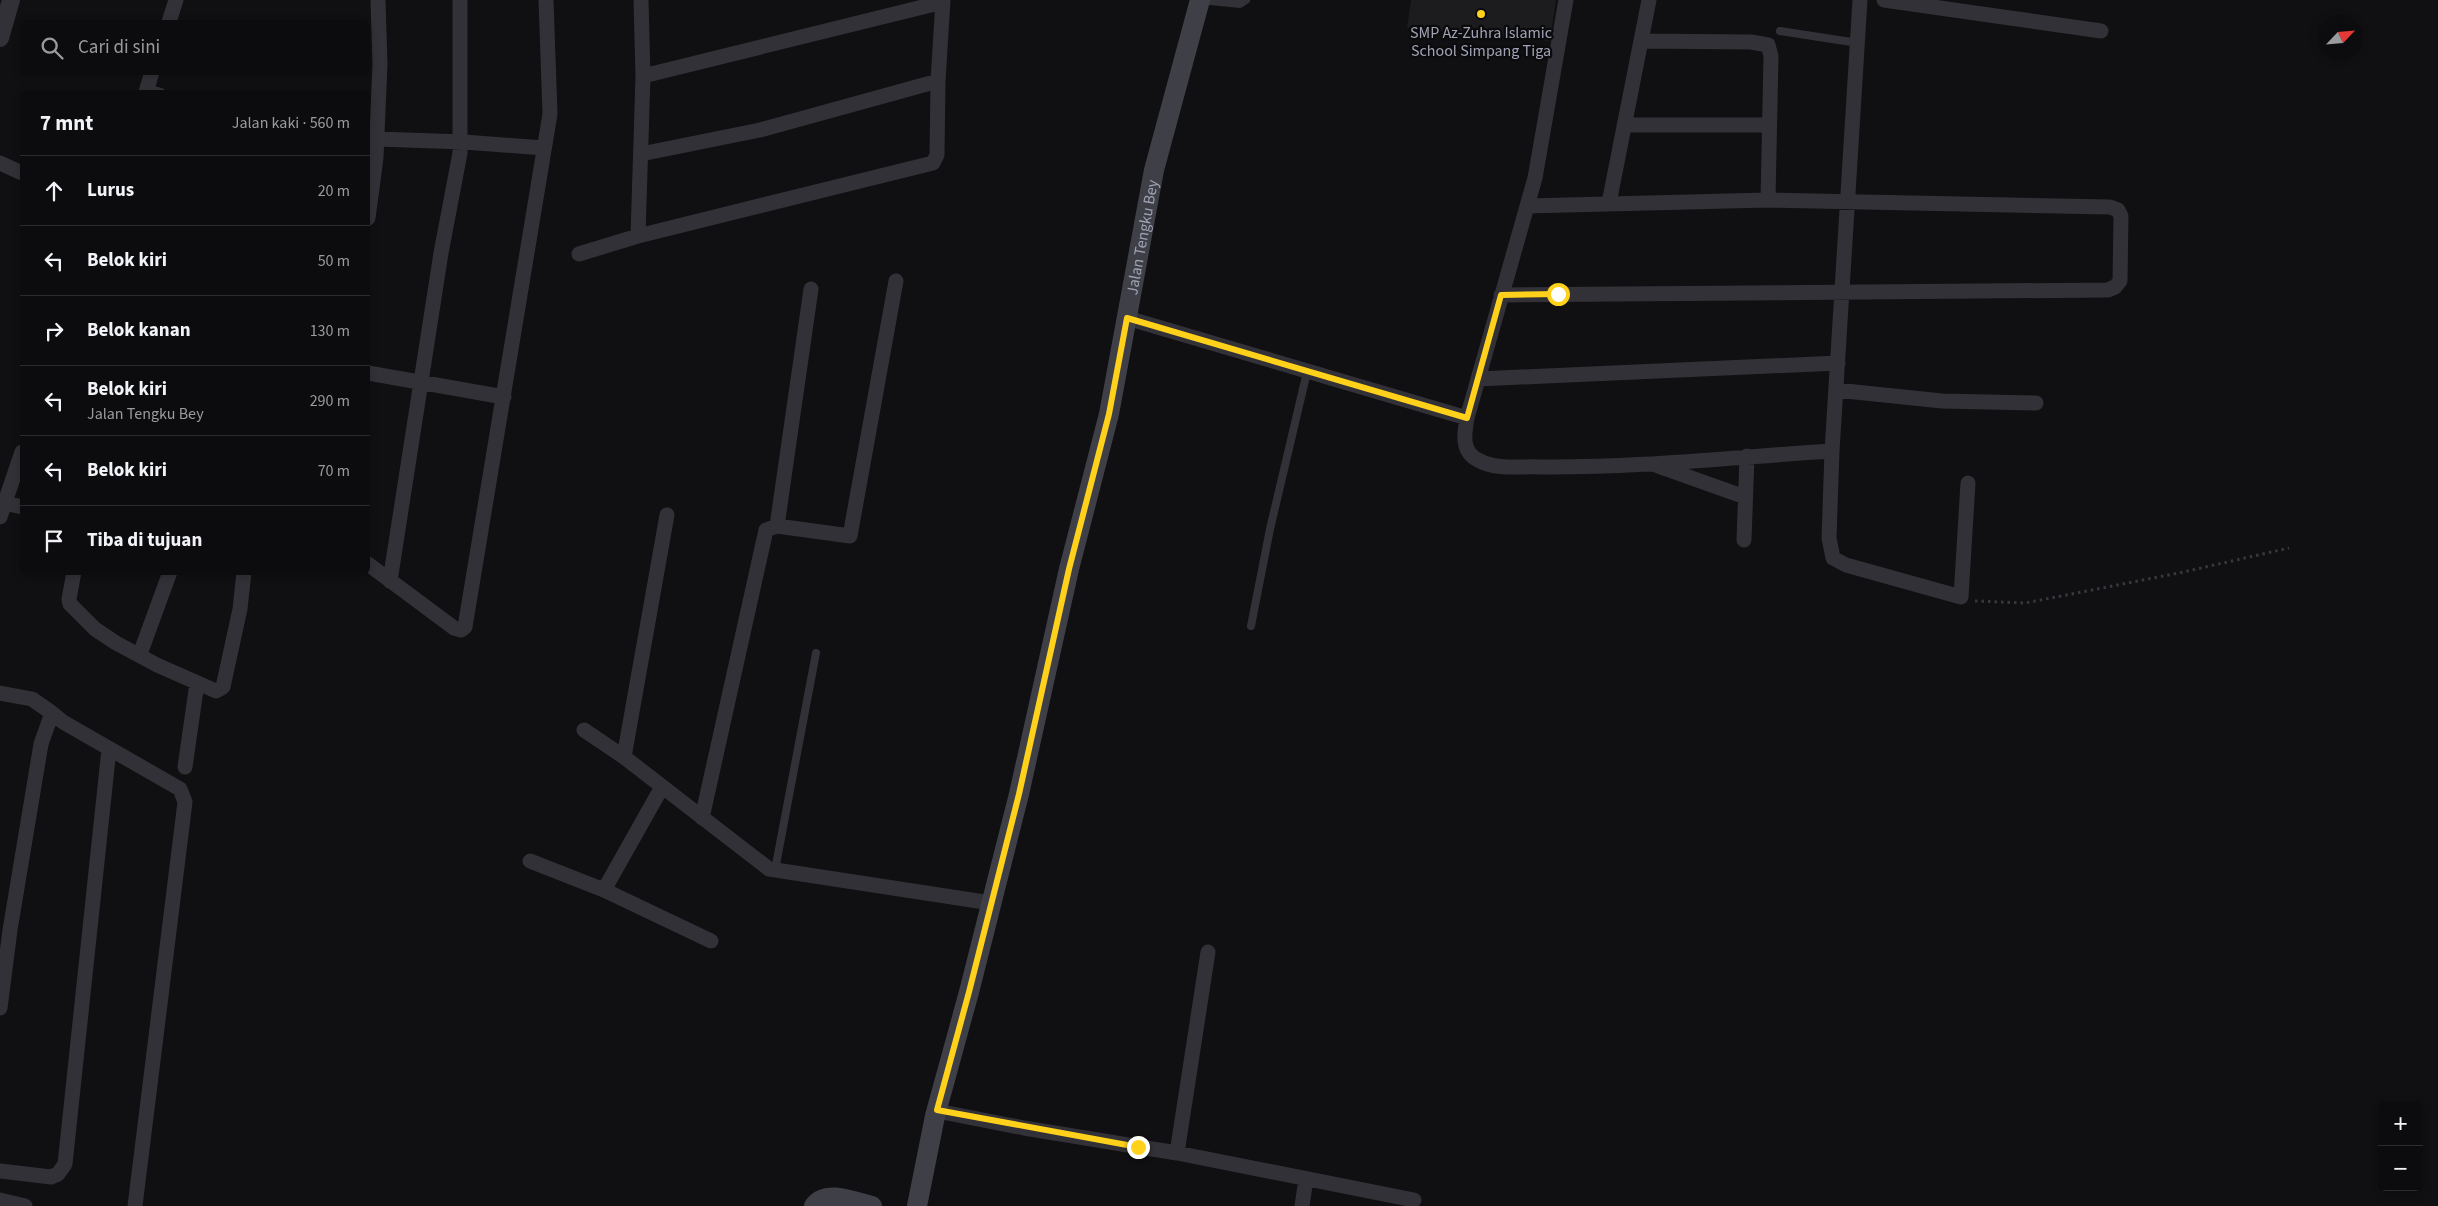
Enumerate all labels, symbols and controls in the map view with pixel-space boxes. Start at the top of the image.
marker: SMP Az-Zuhra Islamic School Simpang Tiga [1475,8,1487,20]
north arrow [2318,15,2363,60]
search box [20,20,370,75]
place label: SMP Az-Zuhra Islamic School Simpang Tiga [1410,22,1552,62]
icon: search [38,34,66,62]
text: Cari di sini [78,34,160,61]
text: 7 mnt [40,108,93,138]
text: Jalan kaki · 560 m [232,112,350,134]
icon: ahead [40,177,68,205]
text: Lurus [87,177,134,204]
street label: Jalan Tengku Bey [1121,177,1164,297]
text: 20 m [318,180,350,202]
icon: left [40,247,68,275]
text: Belok kiri [87,247,167,274]
text: 50 m [318,250,350,272]
route start [1547,283,1570,306]
icon: right [40,317,68,345]
text: Belok kanan [87,317,191,344]
text: 130 m [310,320,350,342]
text: Belok kiri [87,376,167,403]
icon: left [40,387,68,415]
text: 290 m [310,390,350,412]
text: Jalan Tengku Bey [87,403,204,425]
icon: left [40,457,68,485]
text: Belok kiri [87,457,167,484]
text: 70 m [318,460,350,482]
icon: arrive [40,527,68,555]
text: Tiba di tujuan [87,527,202,554]
map controls [2378,1101,2423,1191]
button: + [2378,1101,2423,1146]
route end [1127,1136,1150,1159]
button: − [2378,1146,2423,1191]

